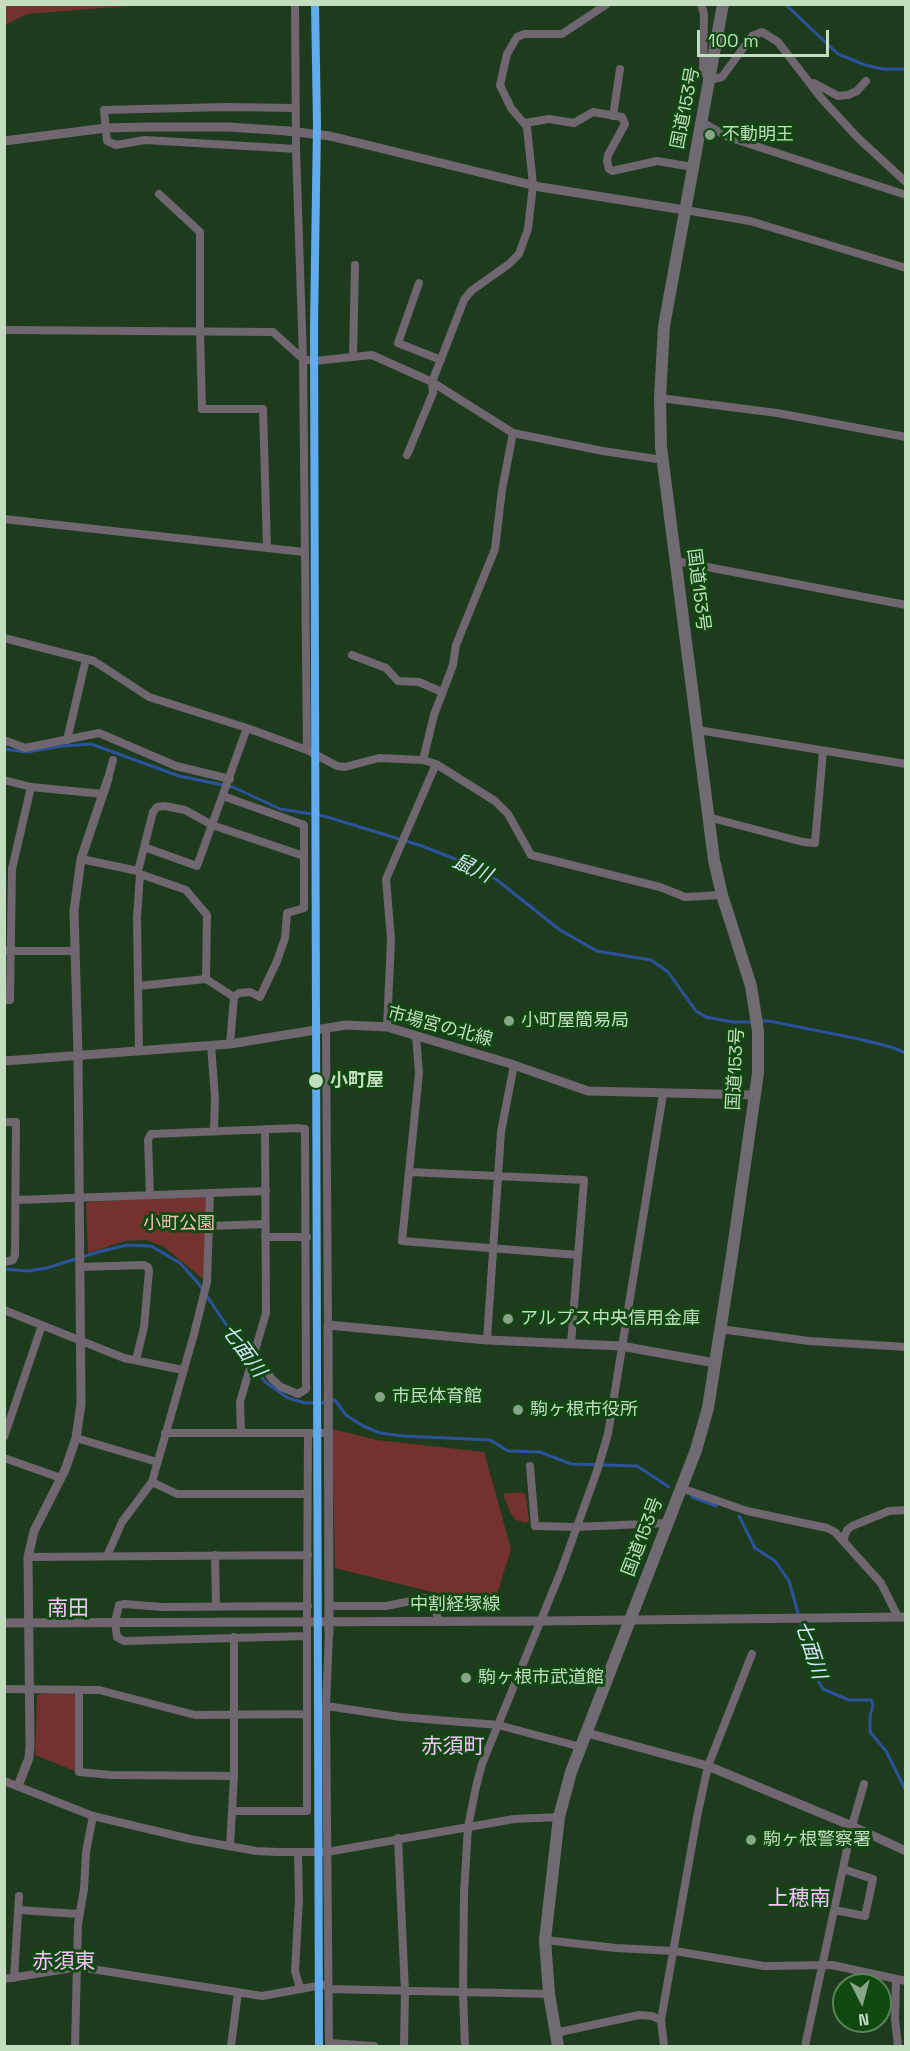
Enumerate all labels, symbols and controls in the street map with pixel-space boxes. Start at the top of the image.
scale bar [700,18,832,56]
text: 100 m [708,29,759,52]
street label: 国道153号 [667,65,705,151]
place label: 不動明王 [722,124,794,146]
marker: 不動明王 [703,128,717,142]
street label: 国道153号 [682,547,714,633]
water label: 鼠川 [449,850,495,888]
street label: 市場宮の北線 [385,1003,495,1051]
place label: 小町屋簡易局 [521,1010,629,1032]
marker: 小町屋簡易局 [502,1014,516,1028]
street label: 国道153号 [723,1027,749,1111]
place label: 小町屋 [330,1070,384,1092]
marker: 小町屋 [307,1072,325,1090]
park label: 小町公園 [143,1213,215,1235]
place label: アルプス中央信用金庫 [520,1308,700,1330]
marker: アルプス中央信用金庫 [501,1312,515,1326]
water label: 七面川 [216,1320,270,1382]
place label: 市民体育館 [392,1386,482,1408]
marker: 市民体育館 [373,1390,387,1404]
place label: 駒ヶ根市役所 [530,1399,638,1421]
marker: 駒ヶ根市役所 [511,1403,525,1417]
street label: 国道153号 [618,1494,668,1580]
street label: 中割経塚線 [410,1594,500,1616]
district label: 南田 [47,1596,89,1622]
water label: 七面川 [789,1618,831,1682]
place label: 駒ヶ根市武道館 [478,1667,604,1689]
marker: 駒ヶ根市武道館 [459,1671,473,1685]
district label: 赤須町 [422,1734,484,1760]
place label: 駒ヶ根警察署 [763,1829,871,1851]
marker: 駒ヶ根警察署 [744,1833,758,1847]
district label: 上穂南 [768,1886,830,1912]
district label: 赤須東 [33,1949,95,1975]
north arrow [832,1973,892,2033]
text: N [857,2008,870,2030]

